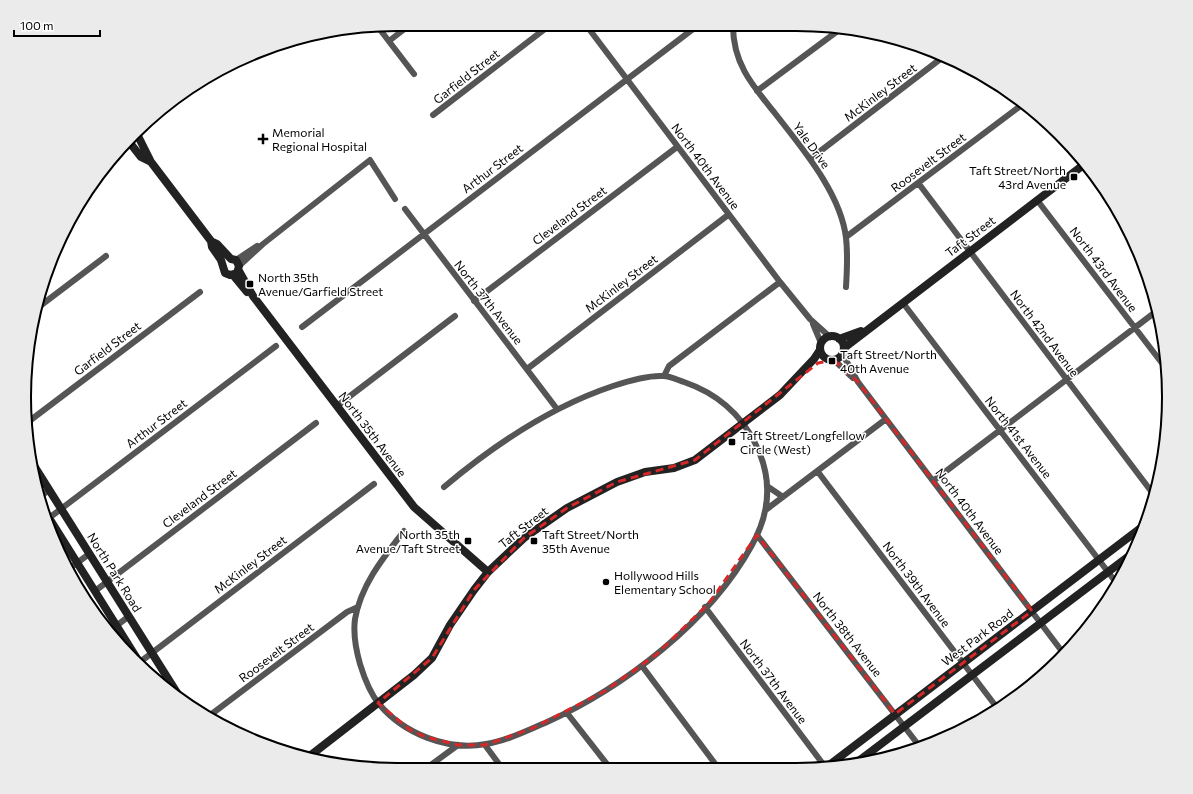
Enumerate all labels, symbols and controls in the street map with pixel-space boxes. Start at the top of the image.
scale bar [14,12,100,38]
text: 100 m [20,18,54,32]
street label: Garfield Street [430,46,502,106]
street label: McKinley Street [841,60,919,124]
street label: Yale Drive [791,119,833,171]
street label: North 40th Avenue [669,120,743,212]
place label: Memorial Regional Hospital [272,125,367,153]
street label: Roosevelt Street [888,129,968,195]
marker: Memorial Regional Hospital [257,133,269,145]
street label: Arthur Street [459,141,525,195]
place label: Taft Street/North 43rd Avenue [969,163,1066,191]
marker: Taft Street/North 43rd Avenue [1069,172,1079,182]
street label: Cleveland Street [529,183,609,247]
street label: Taft Street [942,213,998,259]
street label: North 43rd Avenue [1067,224,1141,314]
street label: McKinley Street [582,251,660,315]
street label: North 37th Avenue [452,257,526,347]
place label: North 35th Avenue/Garfield Street [258,270,383,298]
marker: North 35th Avenue/Garfield Street [245,279,255,289]
street label: North 42nd Avenue [1008,287,1082,379]
street label: Garfield Street [71,318,143,378]
place label: Taft Street/North 40th Avenue [840,347,937,375]
marker: Taft Street/North 40th Avenue [827,356,837,366]
street label: North 35th Avenue [336,389,410,479]
street label: North 41st Avenue [983,393,1055,481]
street label: Arthur Street [123,396,189,450]
place label: Taft Street/Longfellow Circle (West) [740,428,865,456]
marker: Taft Street/Longfellow Circle (West) [727,437,737,447]
street label: North 40th Avenue [933,465,1007,557]
street label: Cleveland Street [159,466,239,530]
street label: Taft Street [496,503,551,551]
place label: North 35th Avenue/Taft Street [356,527,460,555]
place label: Taft Street/North 35th Avenue [542,527,639,555]
street label: North Park Road [85,530,145,614]
street label: McKinley Street [211,532,289,596]
marker: North 35th Avenue/Taft Street [463,536,473,546]
marker: Taft Street/North 35th Avenue [529,536,539,546]
street label: North 39th Avenue [880,539,954,629]
place label: Hollywood Hills Elementary School [614,568,716,596]
marker: Hollywood Hills Elementary School [601,577,611,587]
street label: North 38th Avenue [811,589,885,679]
street label: West Park Road [939,606,1016,668]
street label: Roosevelt Street [236,619,316,685]
street label: North 37th Avenue [738,636,810,726]

